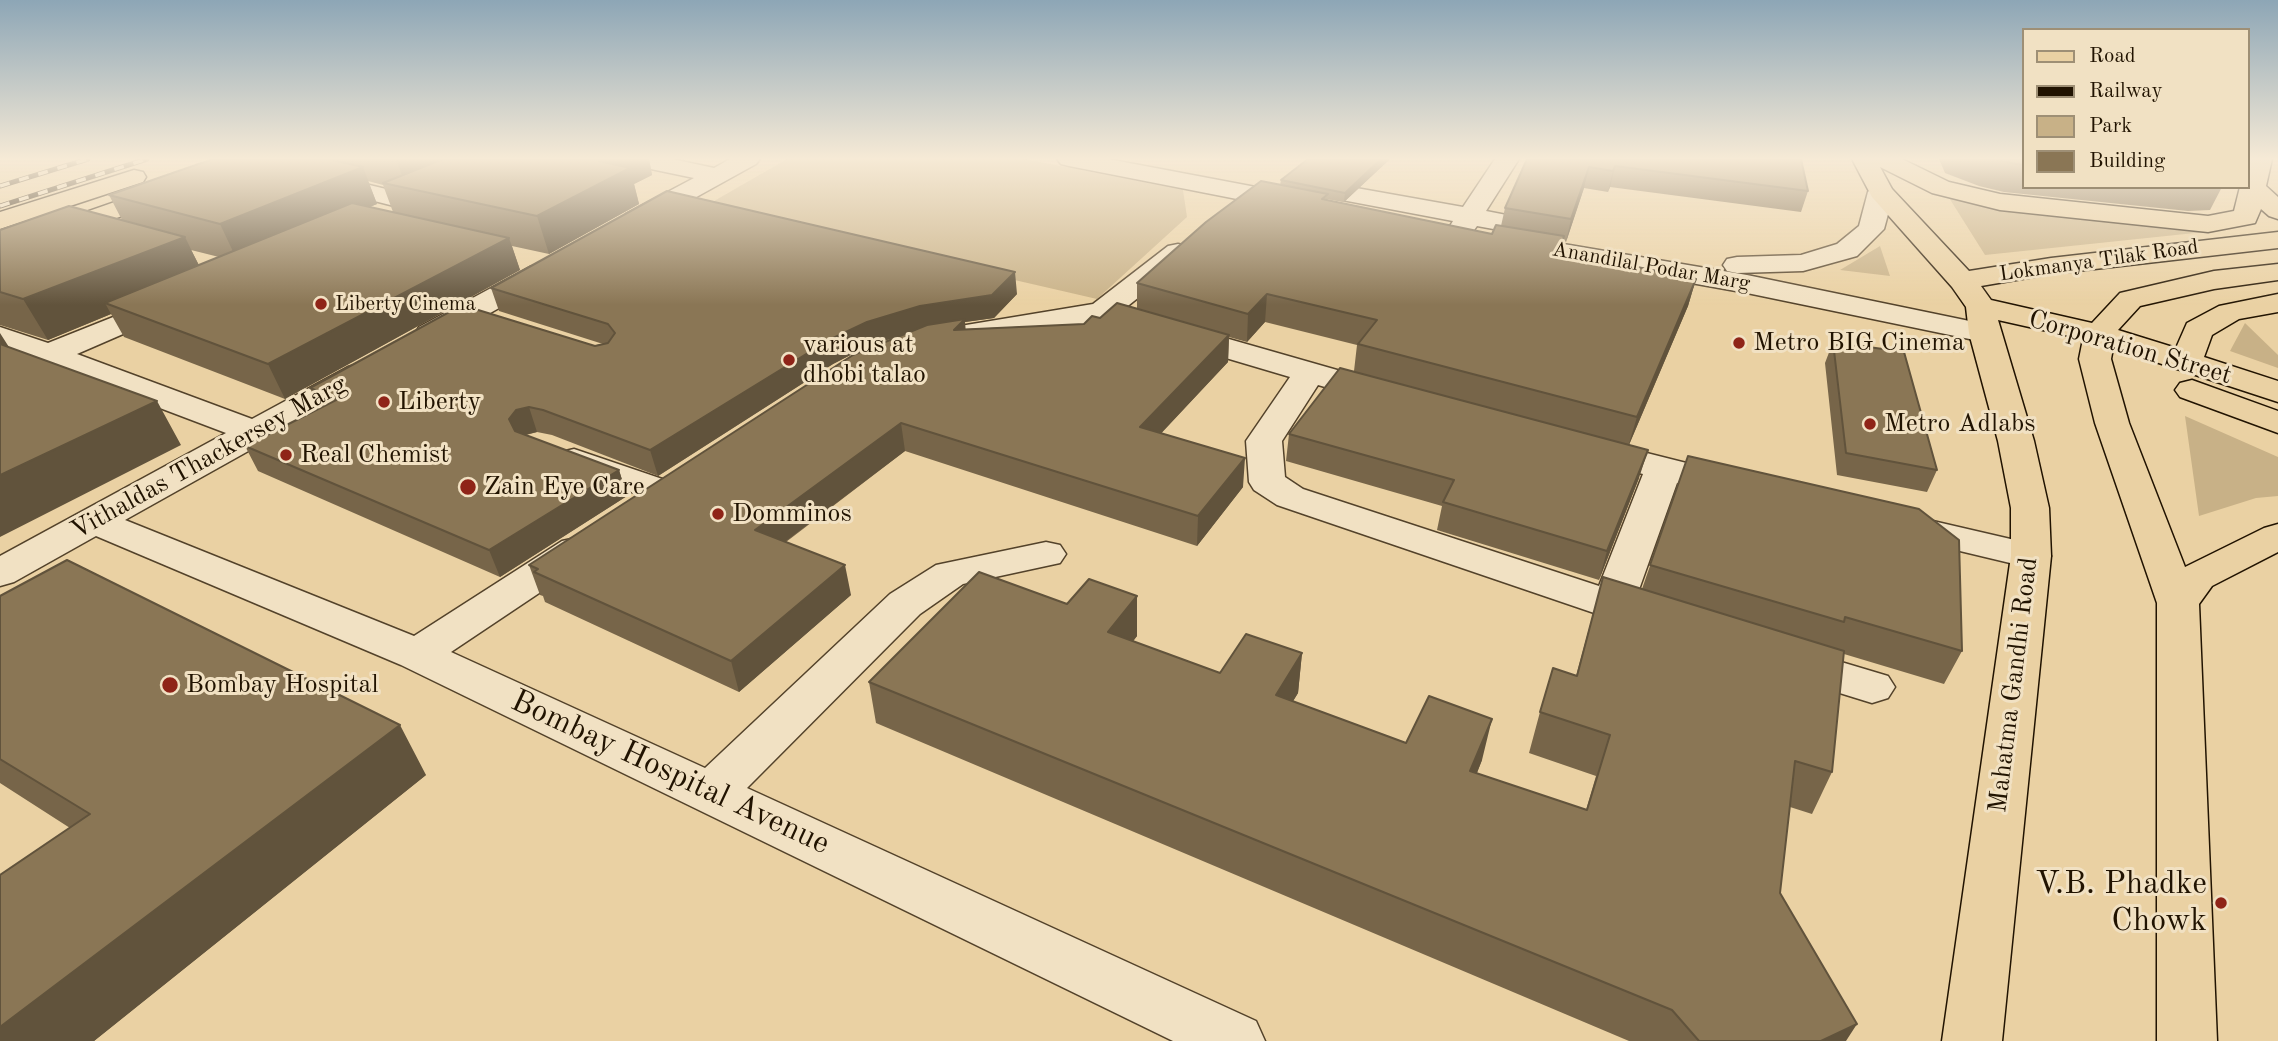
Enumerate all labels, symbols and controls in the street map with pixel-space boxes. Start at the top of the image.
legend [2022,28,2250,189]
text: Road [2089,46,2136,67]
text: Railway [2089,81,2163,102]
text: Park [2089,116,2132,137]
text: Building [2089,151,2165,172]
street label: Lokmanya Tilak Road [1998,235,2200,287]
street label: Anandilal Podar Marg [1550,237,1752,297]
place label: Liberty Cinema [335,291,476,317]
marker: Liberty Cinema [313,296,329,312]
street label: Corporation Street [2025,304,2235,392]
place label: Metro BIG Cinema [1753,327,1965,359]
place label: various at dhobi talao [803,329,926,390]
marker: Metro BIG Cinema [1731,335,1747,351]
marker: various at dhobi talao [781,352,797,368]
street label: Vithaldas Thackersey Marg [66,369,352,547]
place label: Liberty [398,386,481,418]
marker: Liberty [376,394,392,410]
place label: Metro Adlabs [1884,408,2036,440]
marker: Metro Adlabs [1862,416,1878,432]
place label: Real Chemist [300,439,449,471]
marker: Real Chemist [278,447,294,463]
place label: Zain Eye Care [484,471,645,503]
marker: Zain Eye Care [458,477,478,497]
place label: Domminos [732,498,852,530]
marker: Domminos [710,506,726,522]
street label: Mahatma Gandhi Road [1983,556,2045,814]
place label: Bombay Hospital [186,669,378,701]
marker: Bombay Hospital [160,675,180,695]
street label: Bombay Hospital Avenue [504,682,836,864]
place label: V.B. Phadke Chowk [2035,866,2207,941]
marker: V.B. Phadke Chowk [2213,895,2229,911]

